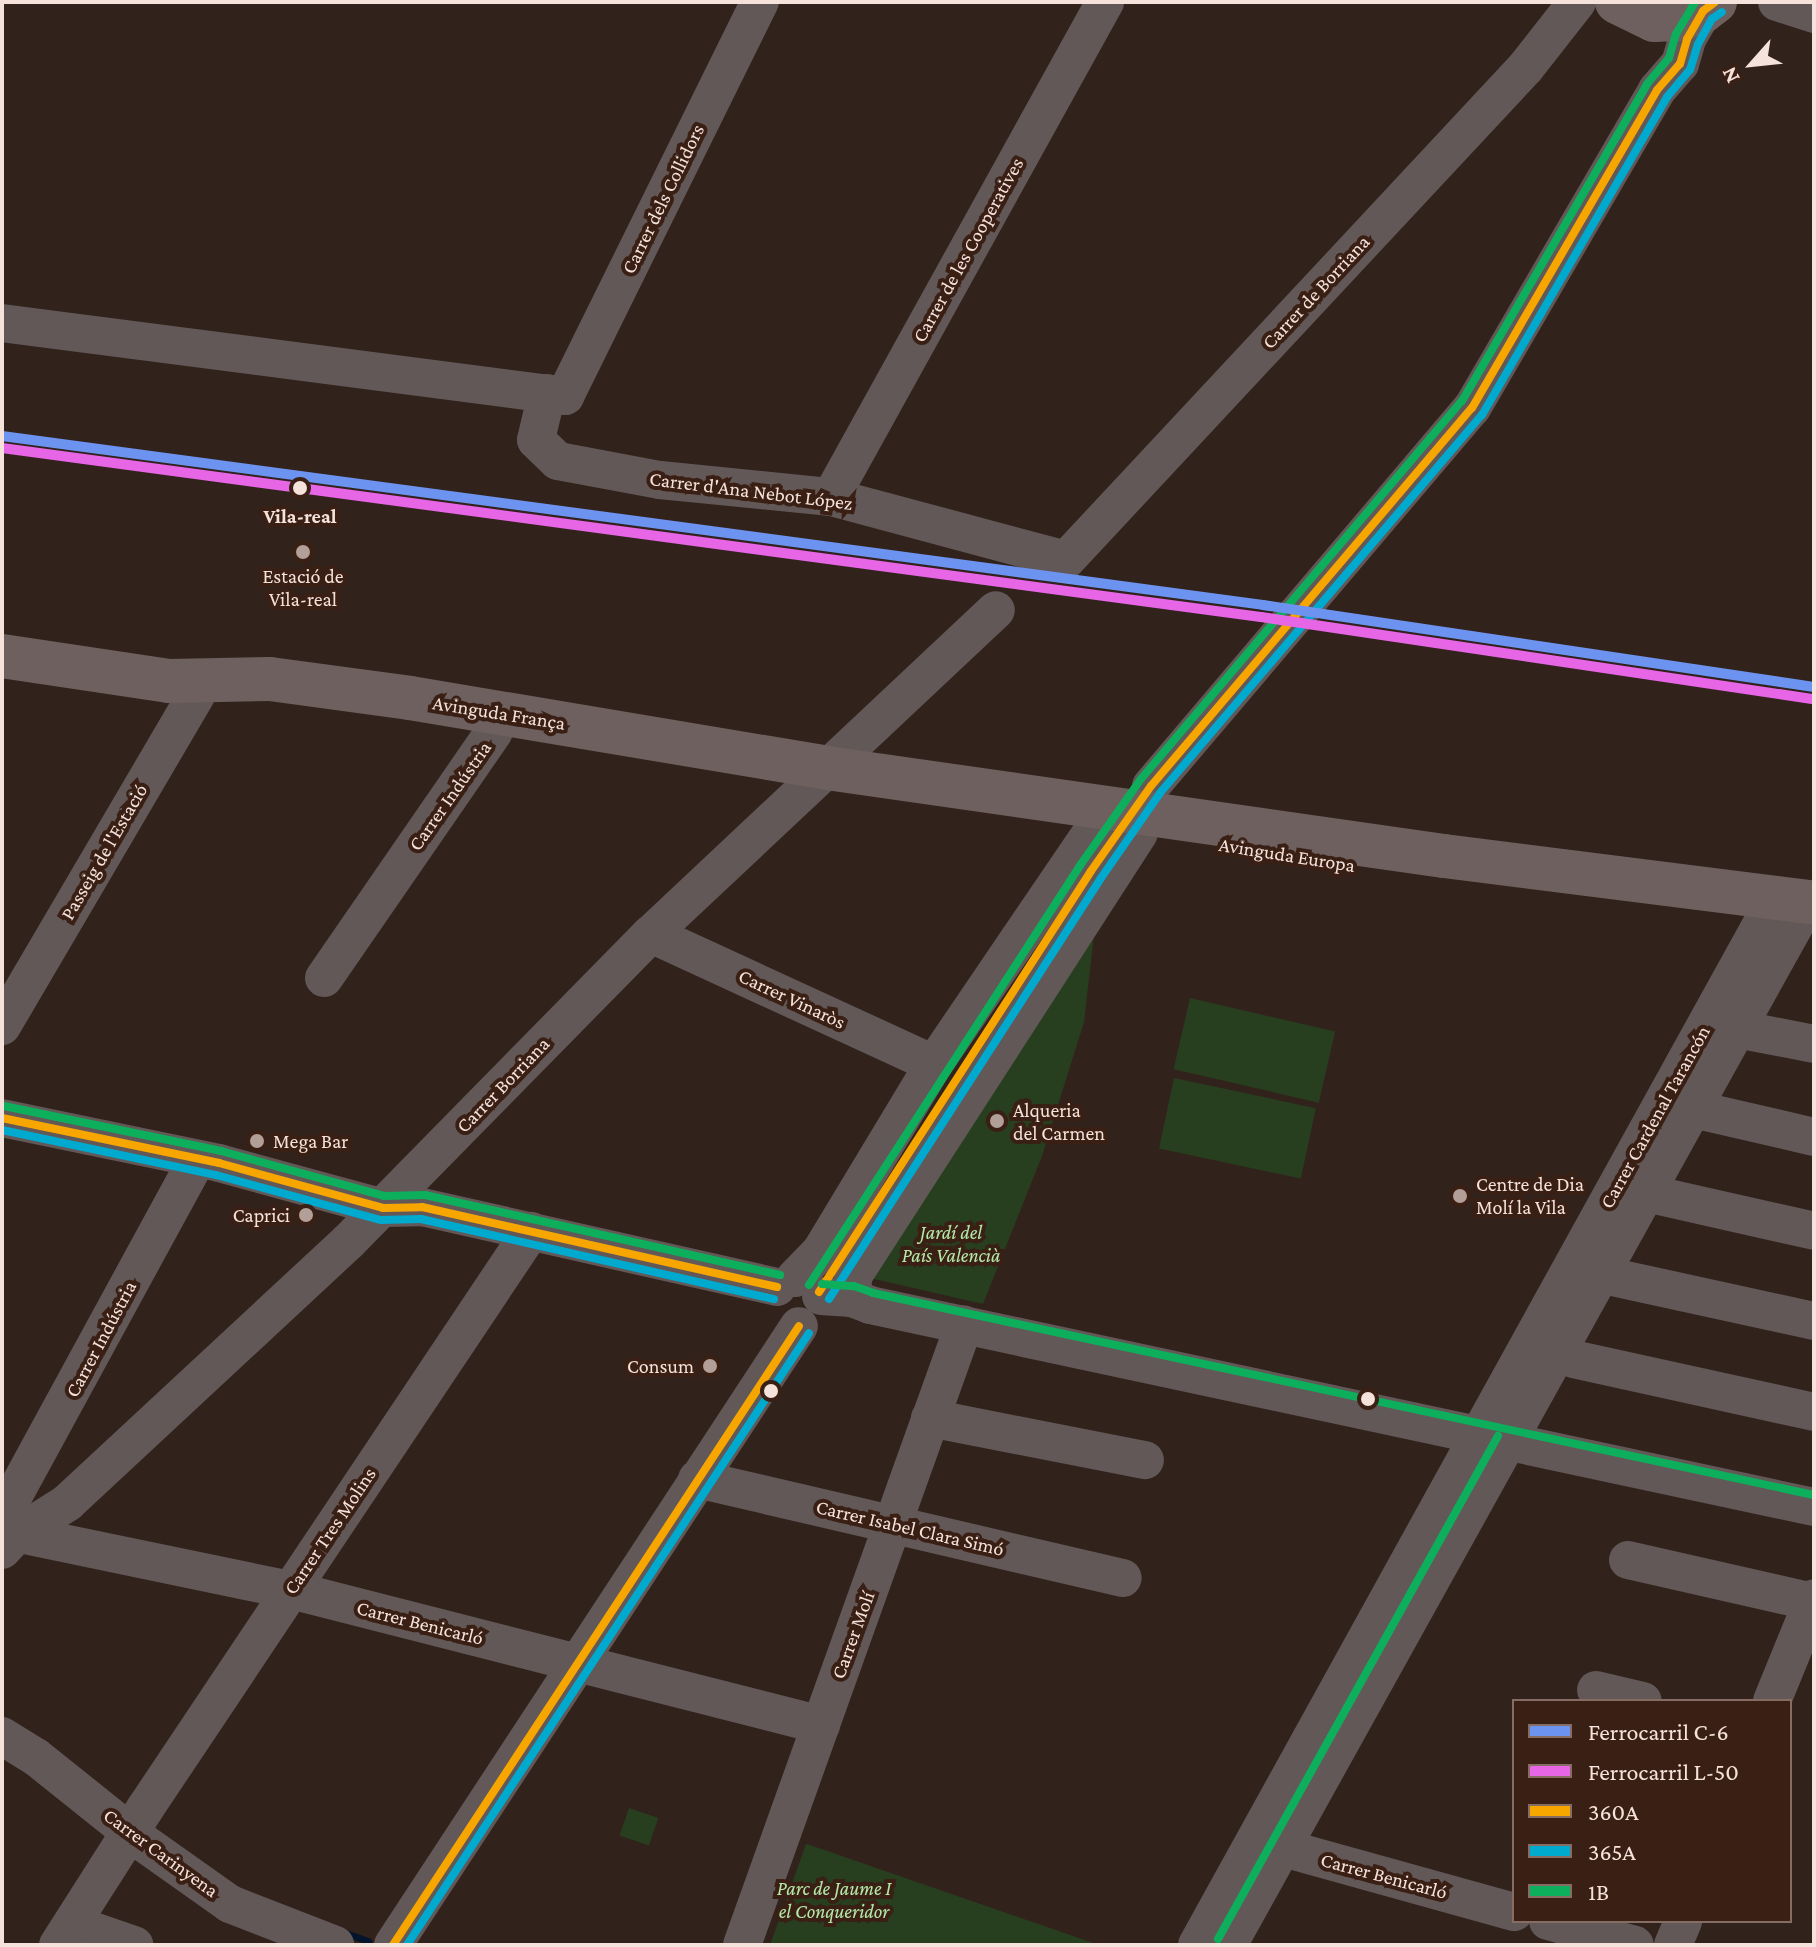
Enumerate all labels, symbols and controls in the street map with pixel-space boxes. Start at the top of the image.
north arrow [1712,24,1792,104]
text: N [1716,63,1745,87]
street label: Carrer dels Collidors [616,120,710,278]
street label: Carrer de les Cooperatives [907,153,1029,347]
street label: Carrer de Borriana [1257,230,1375,354]
street label: Carrer d'Ana Nebot López [648,467,854,515]
marker: Vila-real [288,476,312,500]
place label: Vila-real [264,504,336,528]
marker: Estació de Vila-real [294,543,312,561]
place label: Estació de Vila-real [262,564,344,611]
street label: Avinguda França [431,691,567,735]
street label: Carrer Indústria [403,737,497,855]
street label: Passeig de l'Estació [55,780,153,924]
street label: Avinguda Europa [1217,832,1357,878]
street label: Carrer Vinaròs [735,964,849,1034]
street label: Carrer Cardenal Tarancón [1595,1021,1715,1213]
street label: Carrer Borriana [451,1032,555,1138]
place label: Alqueria del Carmen [1013,1098,1105,1145]
marker: Alqueria del Carmen [988,1112,1006,1130]
place label: Mega Bar [273,1129,348,1153]
marker: Mega Bar [248,1132,266,1150]
place label: Centre de Dia Molí la Vila [1476,1172,1584,1219]
marker: Centre de Dia Molí la Vila [1451,1187,1469,1205]
place label: Caprici [233,1203,290,1227]
marker: Caprici [297,1206,315,1224]
park label: Jardí del País Valencià [902,1220,1000,1267]
street label: Carrer Indústria [60,1277,142,1401]
place label: Consum [627,1354,694,1378]
marker: Consum [701,1357,719,1375]
unlabelled marker [763,1383,779,1399]
unlabelled marker [1360,1391,1376,1407]
street label: Carrer Tres Molins [279,1463,381,1599]
street label: Carrer Isabel Clara Simó [814,1495,1006,1561]
street label: Carrer Molí [826,1588,880,1682]
street label: Carrer Benicarló [354,1596,486,1650]
legend [1512,1699,1792,1923]
text: Ferrocarril C-6 [1588,1718,1729,1745]
text: Ferrocarril L-50 [1588,1758,1739,1785]
text: 360A [1588,1798,1639,1825]
street label: Carrer Carinyena [99,1803,223,1903]
text: 365A [1588,1838,1636,1865]
street label: Carrer Benicarló [1318,1848,1450,1904]
park label: Parc de Jaume I el Conqueridor [777,1877,891,1924]
text: 1B [1588,1878,1609,1905]

